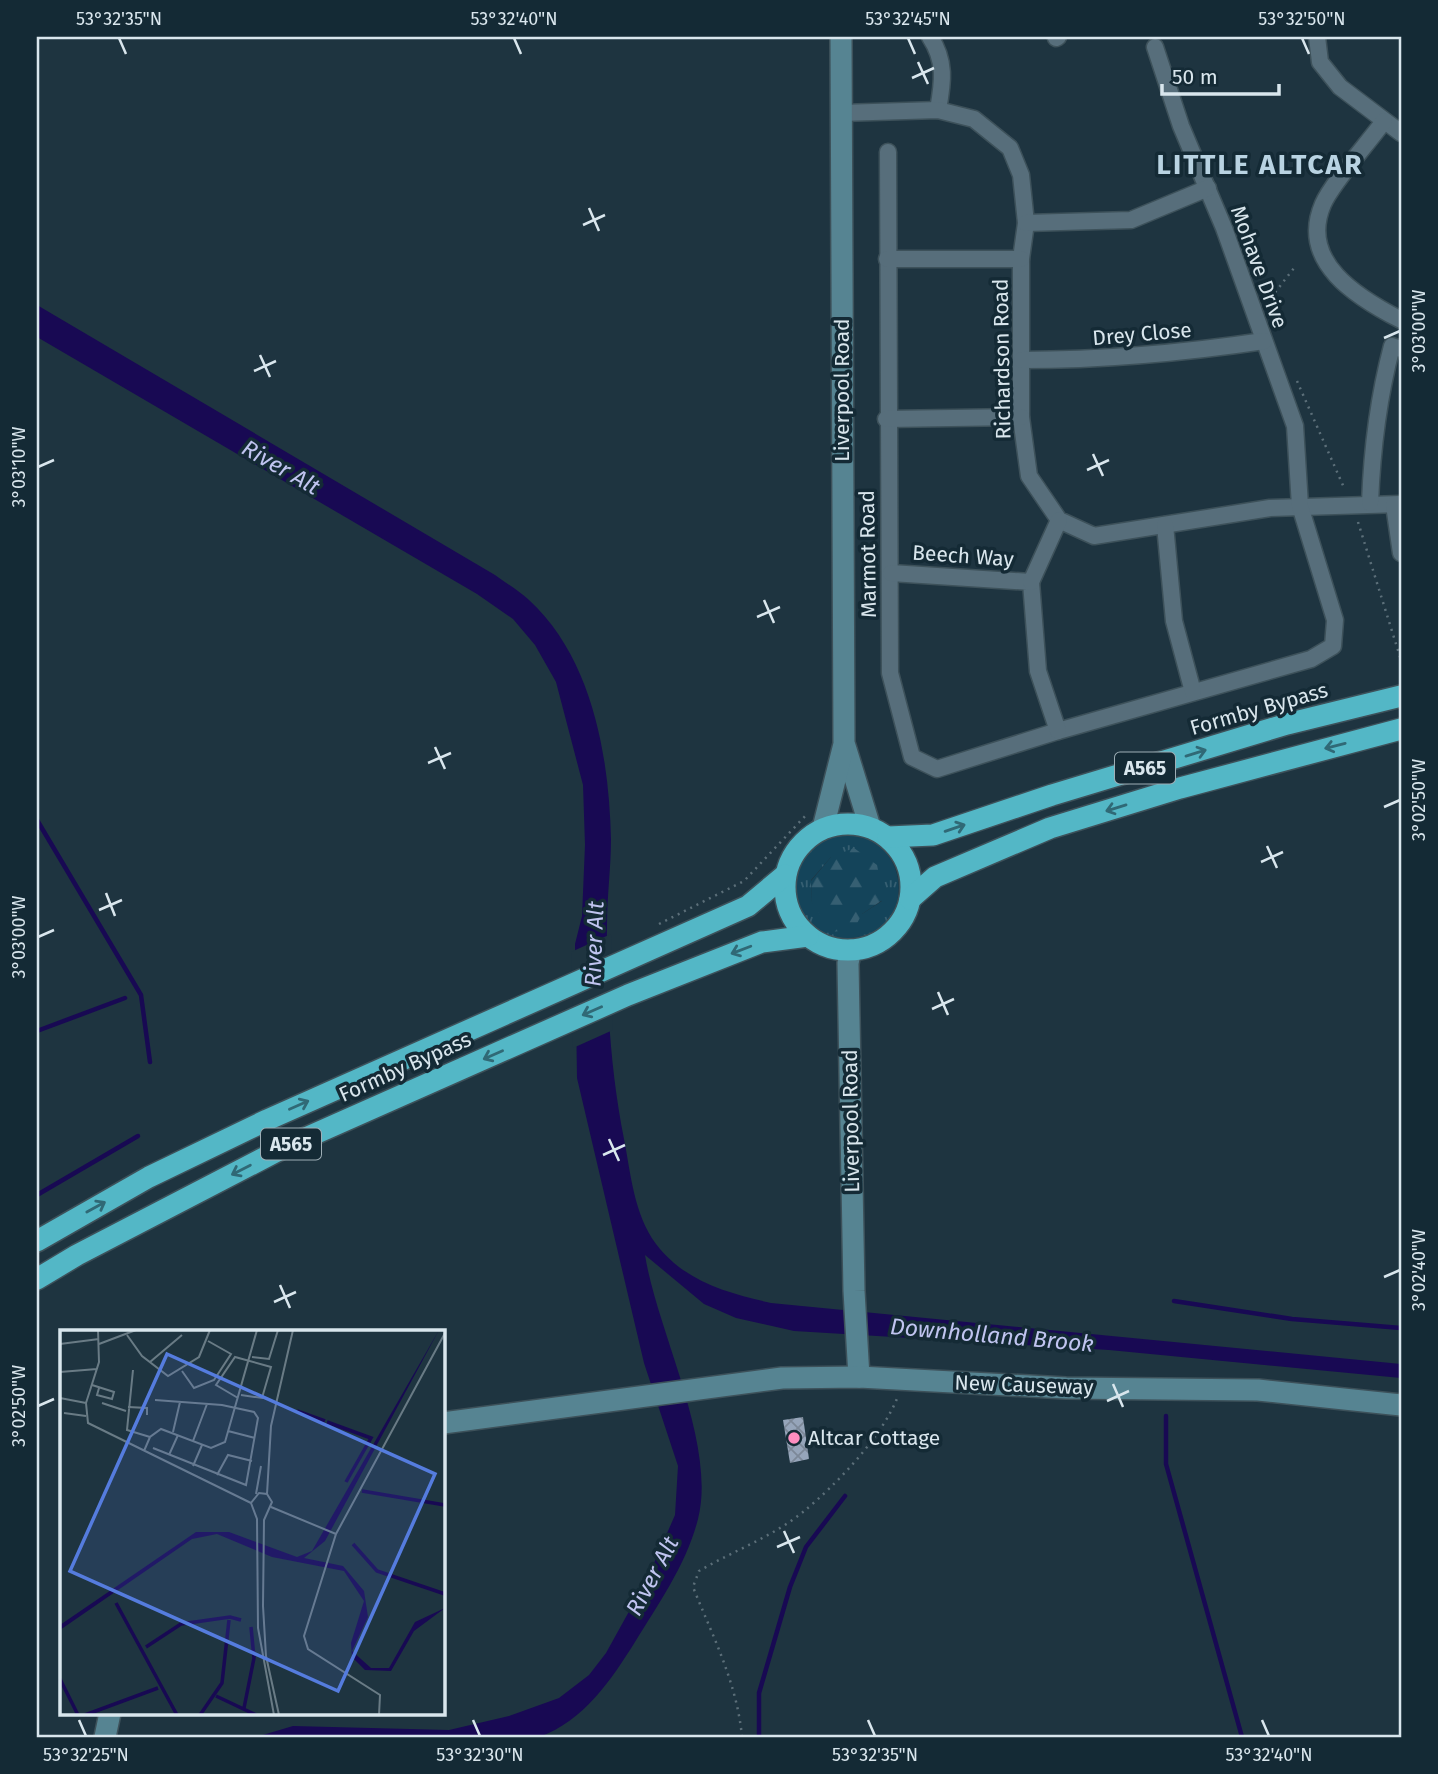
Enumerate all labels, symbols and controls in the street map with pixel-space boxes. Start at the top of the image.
text: 53°32'35"N [76,8,162,30]
text: 53°32'40"N [470,8,558,30]
text: 53°32'45"N [865,8,951,30]
text: 53°32'50"N [1258,8,1346,30]
scale bar [1162,52,1279,96]
text: 50 m [1172,64,1218,90]
district label: LITTLE ALTCAR [1157,148,1363,181]
street label: Mohave Drive [1225,202,1293,332]
street label: Richardson Road [988,278,1016,440]
text: 3°03'00"W [1408,289,1430,372]
street label: Drey Close [1091,317,1193,351]
street label: Liverpool Road [829,318,855,462]
text: 3°03'10"W [8,426,30,507]
water label: River Alt [237,433,326,501]
street label: Marmot Road [854,490,882,618]
street label: Beech Way [911,539,1015,573]
street label: Formby Bypass [1187,677,1331,741]
one-way arrow [1324,740,1347,753]
one-way arrow [1185,745,1207,758]
road number: A565 [1115,752,1175,783]
text: 3°02'50"W [1408,759,1430,841]
one-way arrow [1105,802,1127,815]
one-way arrow [944,821,966,833]
text: 3°03'00"W [8,895,30,978]
water label: River Alt [579,900,610,987]
one-way arrow [731,945,753,958]
one-way arrow [582,1005,603,1018]
street label: Formby Bypass [335,1026,475,1108]
one-way arrow [482,1049,504,1062]
street label: Liverpool Road [837,1049,865,1193]
one-way arrow [288,1098,309,1111]
road number: A565 [261,1128,321,1160]
one-way arrow [231,1163,252,1177]
one-way arrow [85,1200,106,1213]
text: 3°02'40"W [1408,1229,1430,1311]
water label: Downholland Brook [889,1312,1095,1358]
inset map [60,1330,444,1714]
text: 3°02'50"W [8,1365,30,1447]
street label: New Causeway [954,1370,1095,1400]
place label: Altcar Cottage [808,1425,940,1451]
marker: Altcar Cottage [786,1430,802,1446]
water label: River Alt [620,1531,685,1620]
text: 53°32'25"N [43,1744,129,1766]
text: 53°32'30"N [436,1744,524,1766]
text: 53°32'35"N [832,1744,918,1766]
text: 53°32'40"N [1225,1744,1313,1766]

